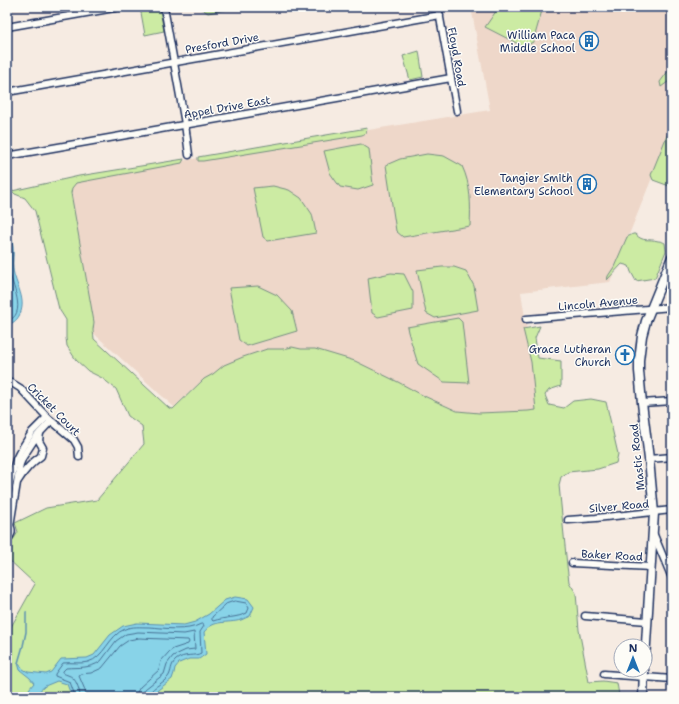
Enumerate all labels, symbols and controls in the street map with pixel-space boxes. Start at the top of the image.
street label: Floyd Road [444,26,469,88]
place label: William Paca Middle School [500,28,576,56]
street label: Presford Drive [184,30,260,57]
building icon: William Paca Middle School [578,30,600,52]
street label: Appel Drive East [183,92,272,123]
place label: Tangier Smith Elementary School [474,171,574,199]
building icon: Tangier Smith Elementary School [576,173,598,195]
street label: Lincoln Avenue [558,293,638,314]
place label: Grace Lutheran Church [529,342,611,370]
church icon: Grace Lutheran Church [614,344,636,366]
street label: Cricket Court [24,380,84,439]
street label: Mastic Road [627,423,648,491]
street label: Silver Road [588,496,650,517]
street label: Baker Road [581,546,643,565]
north arrow [613,638,653,678]
text: N [629,641,638,656]

